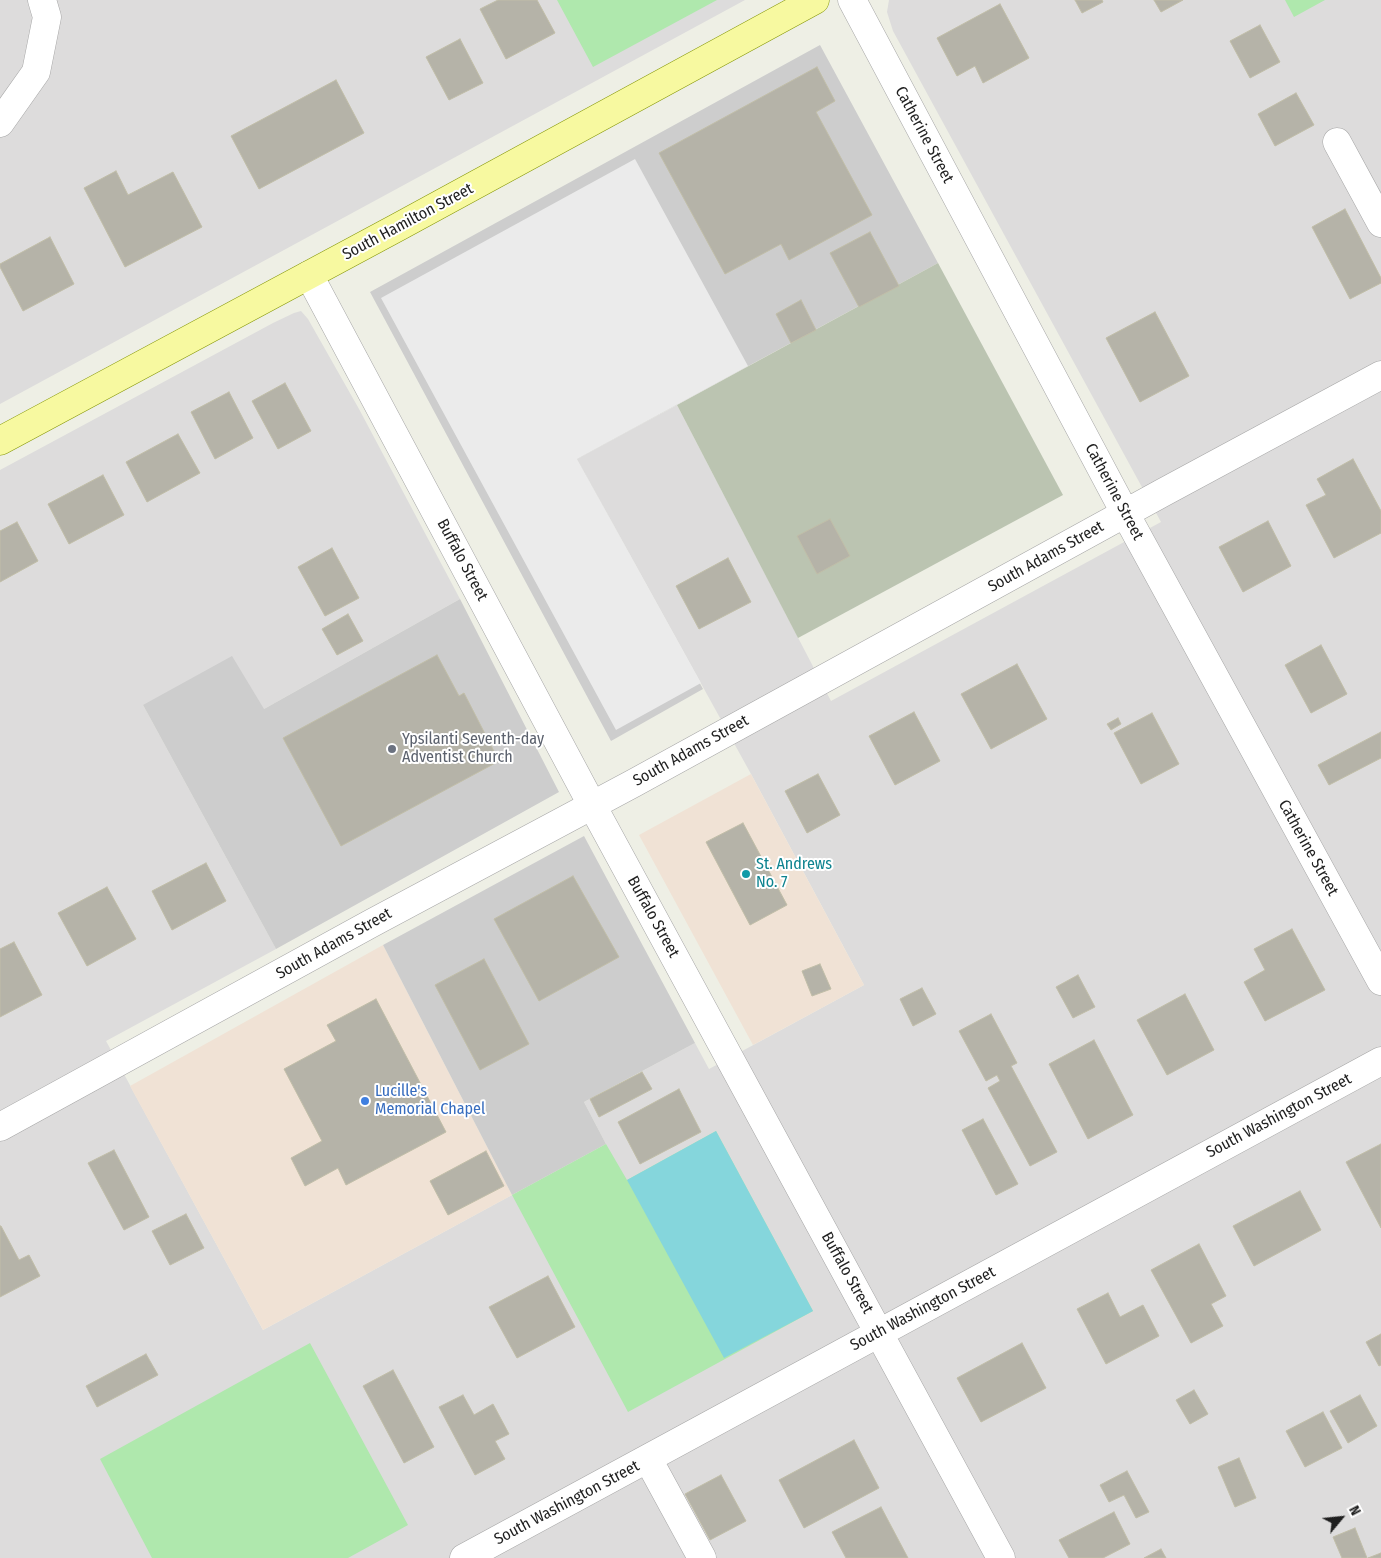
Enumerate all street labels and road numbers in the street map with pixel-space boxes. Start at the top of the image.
street label: Catherine Street [891,84,957,186]
street label: South Hamilton Street [339,179,477,265]
street label: Catherine Street [1081,441,1147,543]
street label: Buffalo Street [432,516,492,604]
street label: South Adams Street [985,517,1107,597]
street label: South Adams Street [630,711,752,791]
street label: Catherine Street [1274,797,1342,899]
street label: Buffalo Street [623,873,683,961]
street label: South Adams Street [273,904,395,984]
street label: South Washington Street [1203,1070,1355,1162]
street label: Buffalo Street [817,1229,877,1317]
street label: South Washington Street [847,1263,999,1355]
street label: South Washington Street [491,1457,643,1549]

